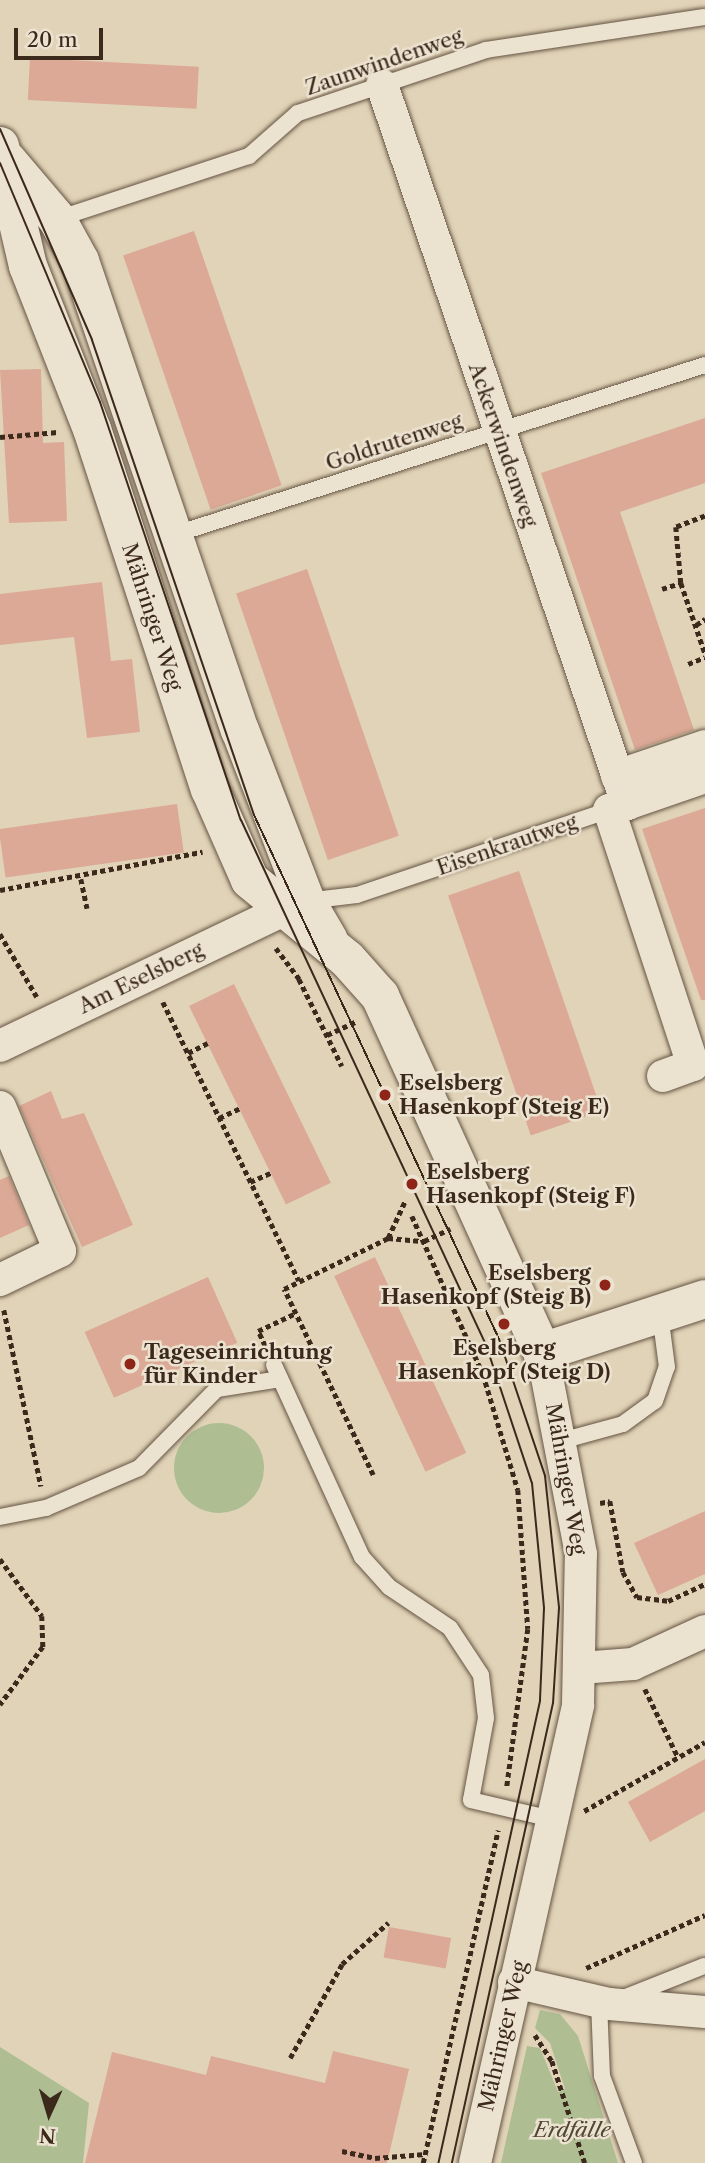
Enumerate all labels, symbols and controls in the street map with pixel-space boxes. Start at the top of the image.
scale bar [18,14,107,58]
street label: Zaunwindenweg [302,23,466,101]
text: 20 m [27,27,78,52]
street label: Ackerwindenweg [463,360,543,530]
street label: Goldrutenweg [323,408,465,476]
street label: Mähringer Weg [116,539,188,695]
street label: Eisenkrautweg [433,809,581,881]
street label: Am Eselsberg [74,937,208,1019]
place label: Eselsberg Hasenkopf (Steig E) [399,1070,609,1120]
marker: Eselsberg Hasenkopf (Steig E) [377,1087,393,1103]
place label: Eselsberg Hasenkopf (Steig F) [426,1159,635,1209]
marker: Eselsberg Hasenkopf (Steig F) [404,1176,420,1192]
place label: Eselsberg Hasenkopf (Steig B) [381,1260,591,1310]
marker: Eselsberg Hasenkopf (Steig B) [597,1277,613,1293]
marker: Eselsberg Hasenkopf (Steig D) [496,1316,512,1332]
place label: Eselsberg Hasenkopf (Steig D) [398,1335,610,1385]
place label: Tageseinrichtung für Kinder [144,1339,332,1389]
marker: Tageseinrichtung für Kinder [122,1356,138,1372]
street label: Mähringer Weg [540,1401,592,1557]
street label: Mähringer Weg [473,1958,533,2114]
north arrow [14,2079,84,2149]
park label: Erdfälle [533,2117,611,2143]
text: N [38,2123,57,2147]

